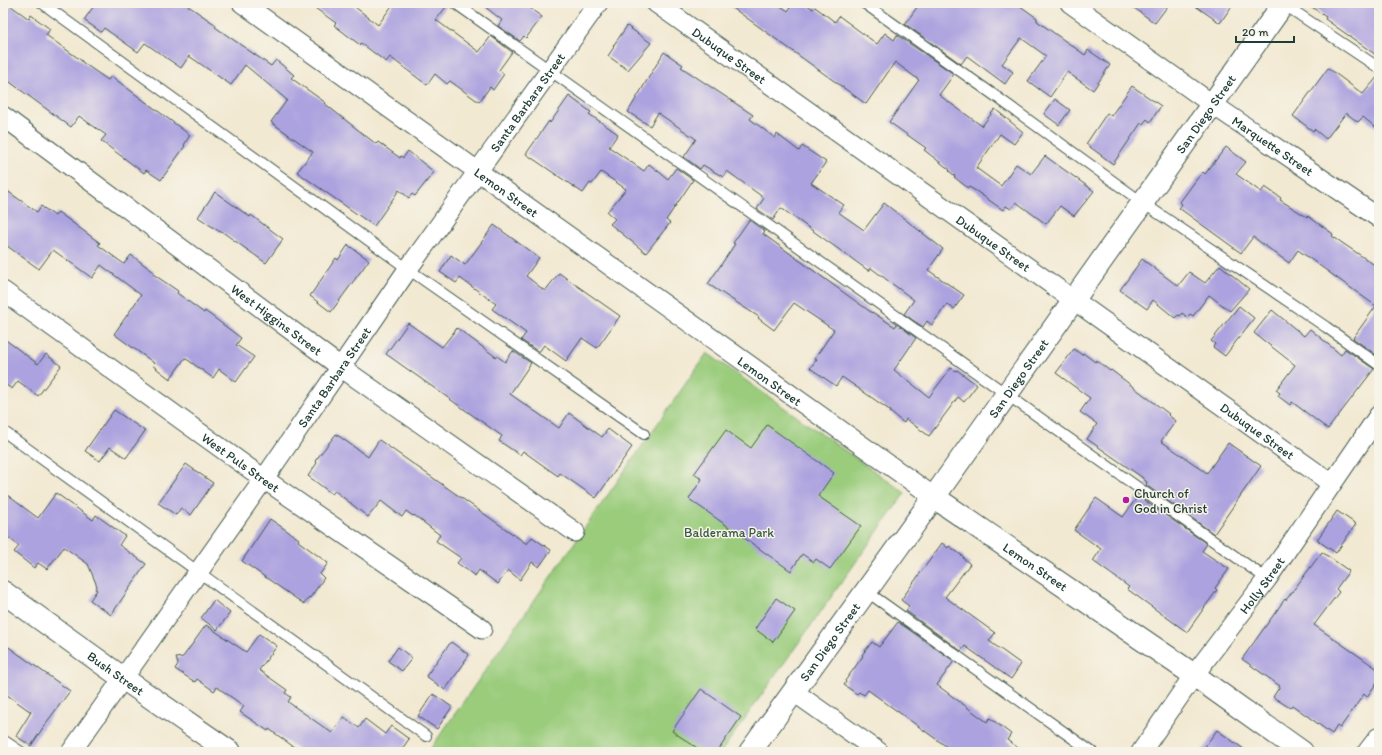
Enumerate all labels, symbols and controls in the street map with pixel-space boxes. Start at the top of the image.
scale bar [1236,18,1294,44]
street label: Dubuque Street [689,24,769,87]
text: 20 m [1242,25,1269,39]
street label: Santa Barbara Street [487,50,568,155]
street label: San Diego Street [1172,71,1239,156]
street label: Marquette Street [1229,113,1316,179]
street label: Lemon Street [472,164,541,220]
street label: Dubuque Street [953,211,1033,274]
street label: West Higgins Street [228,281,325,358]
street label: Santa Barbara Street [294,324,374,430]
street label: San Diego Street [985,336,1051,421]
street label: Lemon Street [735,353,805,409]
street label: Dubuque Street [1217,399,1298,462]
street label: West Puls Street [199,429,283,495]
place label: Church of God in Christ [1134,486,1207,516]
marker: Church of God in Christ [1121,495,1131,505]
park label: Balderama Park [684,525,774,540]
street label: Lemon Street [1000,539,1071,594]
street label: Holly Street [1236,554,1287,616]
street label: San Diego Street [796,599,863,684]
street label: Bush Street [85,648,147,698]

